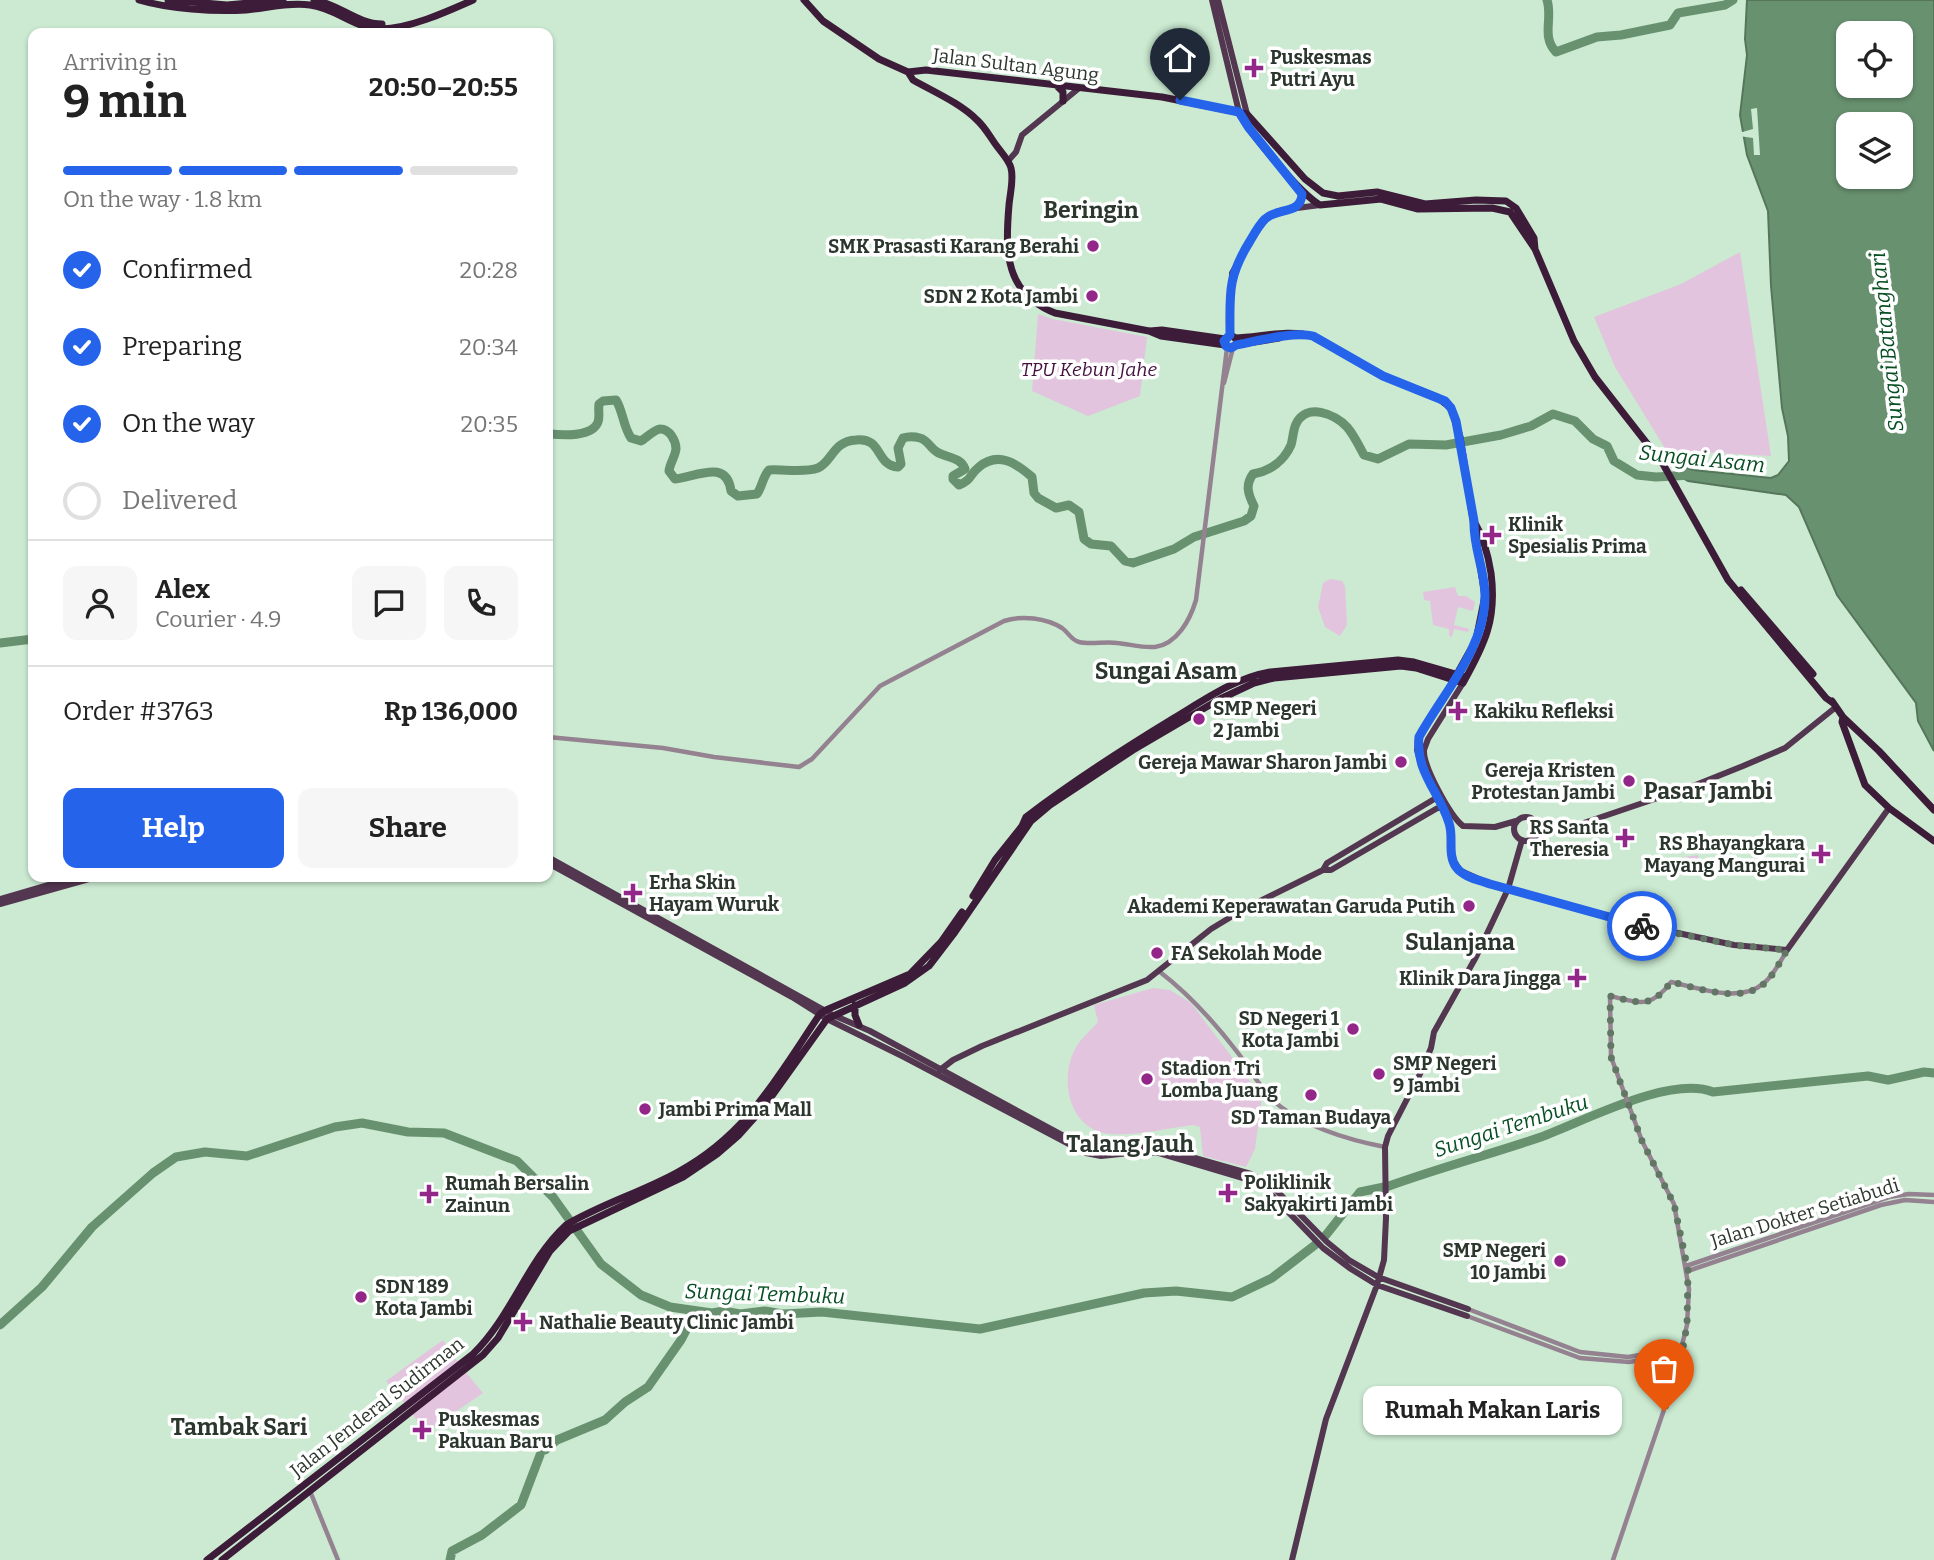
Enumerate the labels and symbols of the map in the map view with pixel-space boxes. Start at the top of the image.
pin [1150,28,1210,100]
street label: Jalan Sultan Agung [931,43,1101,87]
place label: Puskesmas Putri Ayu [1270,46,1372,91]
marker: Puskesmas Putri Ayu [1244,58,1264,78]
district label: Beringin [1043,196,1139,224]
place label: SMK Prasasti Karang Berahi [828,235,1079,258]
marker: SMK Prasasti Karang Berahi [1085,238,1101,254]
water label: Sungai Batanghari [1865,251,1909,433]
place label: SDN 2 Kota Jambi [924,285,1078,308]
marker: SDN 2 Kota Jambi [1084,288,1100,304]
park label: TPU Kebun Jahe [1021,358,1158,381]
water label: Sungai Asam [1638,439,1766,479]
place label: Klinik Spesialis Prima [1508,513,1647,558]
marker: Klinik Spesialis Prima [1482,525,1502,545]
district label: Sungai Asam [1095,657,1237,685]
place label: SMP Negeri 2 Jambi [1213,697,1317,742]
place label: Kakiku Refleksi [1474,700,1614,723]
marker: Kakiku Refleksi [1448,701,1468,721]
marker: SMP Negeri 2 Jambi [1191,711,1207,727]
place label: Gereja Mawar Sharon Jambi [1138,751,1387,774]
marker: Gereja Mawar Sharon Jambi [1393,754,1409,770]
place label: Gereja Kristen Protestan Jambi [1471,759,1616,804]
marker: Gereja Kristen Protestan Jambi [1621,773,1637,789]
district label: Pasar Jambi [1644,777,1772,805]
place label: RS Santa Theresia [1530,816,1609,861]
marker: RS Santa Theresia [1615,828,1635,848]
place label: RS Bhayangkara Mayang Mangurai [1644,832,1805,877]
marker: RS Bhayangkara Mayang Mangurai [1811,844,1831,864]
place label: Erha Skin Hayam Wuruk [649,871,780,916]
marker: Erha Skin Hayam Wuruk [623,883,643,903]
courier [1607,891,1677,961]
place label: Akademi Keperawatan Garuda Putih [1127,895,1455,918]
marker: Akademi Keperawatan Garuda Putih [1461,898,1477,914]
district label: Sulanjana [1405,928,1515,956]
place label: FA Sekolah Mode [1171,942,1322,965]
marker: FA Sekolah Mode [1149,945,1165,961]
place label: Klinik Dara Jingga [1399,967,1561,990]
marker: Klinik Dara Jingga [1567,968,1587,988]
place label: SD Negeri 1 Kota Jambi [1238,1007,1340,1052]
marker: SD Negeri 1 Kota Jambi [1345,1021,1361,1037]
place label: SMP Negeri 9 Jambi [1393,1052,1497,1097]
place label: Stadion Tri Lomba Juang [1161,1057,1278,1102]
marker: SMP Negeri 9 Jambi [1371,1066,1387,1082]
marker: Stadion Tri Lomba Juang [1139,1071,1155,1087]
marker: SD Taman Budaya [1303,1087,1319,1103]
water label: Sungai Tembuku [1431,1089,1591,1163]
place label: Jambi Prima Mall [658,1098,812,1121]
marker: Jambi Prima Mall [637,1101,653,1117]
place label: SD Taman Budaya [1231,1106,1392,1129]
district label: Talang Jauh [1066,1130,1194,1158]
place label: Poliklinik Sakyakirti Jambi [1244,1171,1393,1216]
place label: Rumah Bersalin Zainun [445,1172,590,1217]
street label: Jalan Dokter Setiabudi [1707,1173,1902,1253]
marker: Poliklinik Sakyakirti Jambi [1218,1183,1238,1203]
marker: Rumah Bersalin Zainun [419,1184,439,1204]
place label: SMP Negeri 10 Jambi [1442,1239,1546,1284]
marker: SMP Negeri 10 Jambi [1552,1253,1568,1269]
place label: SDN 189 Kota Jambi [375,1275,473,1320]
water label: Sungai Tembuku [684,1278,846,1310]
marker: SDN 189 Kota Jambi [353,1289,369,1305]
place label: Nathalie Beauty Clinic Jambi [539,1311,794,1334]
marker: Nathalie Beauty Clinic Jambi [513,1312,533,1332]
street label: Jalan Jenderal Sudirman [285,1332,468,1482]
pin [1634,1339,1694,1411]
callout: Rumah Makan Laris [1363,1386,1622,1436]
place label: Puskesmas Pakuan Baru [438,1408,553,1453]
district label: Tambak Sari [171,1413,307,1441]
marker: Puskesmas Pakuan Baru [412,1420,432,1440]

